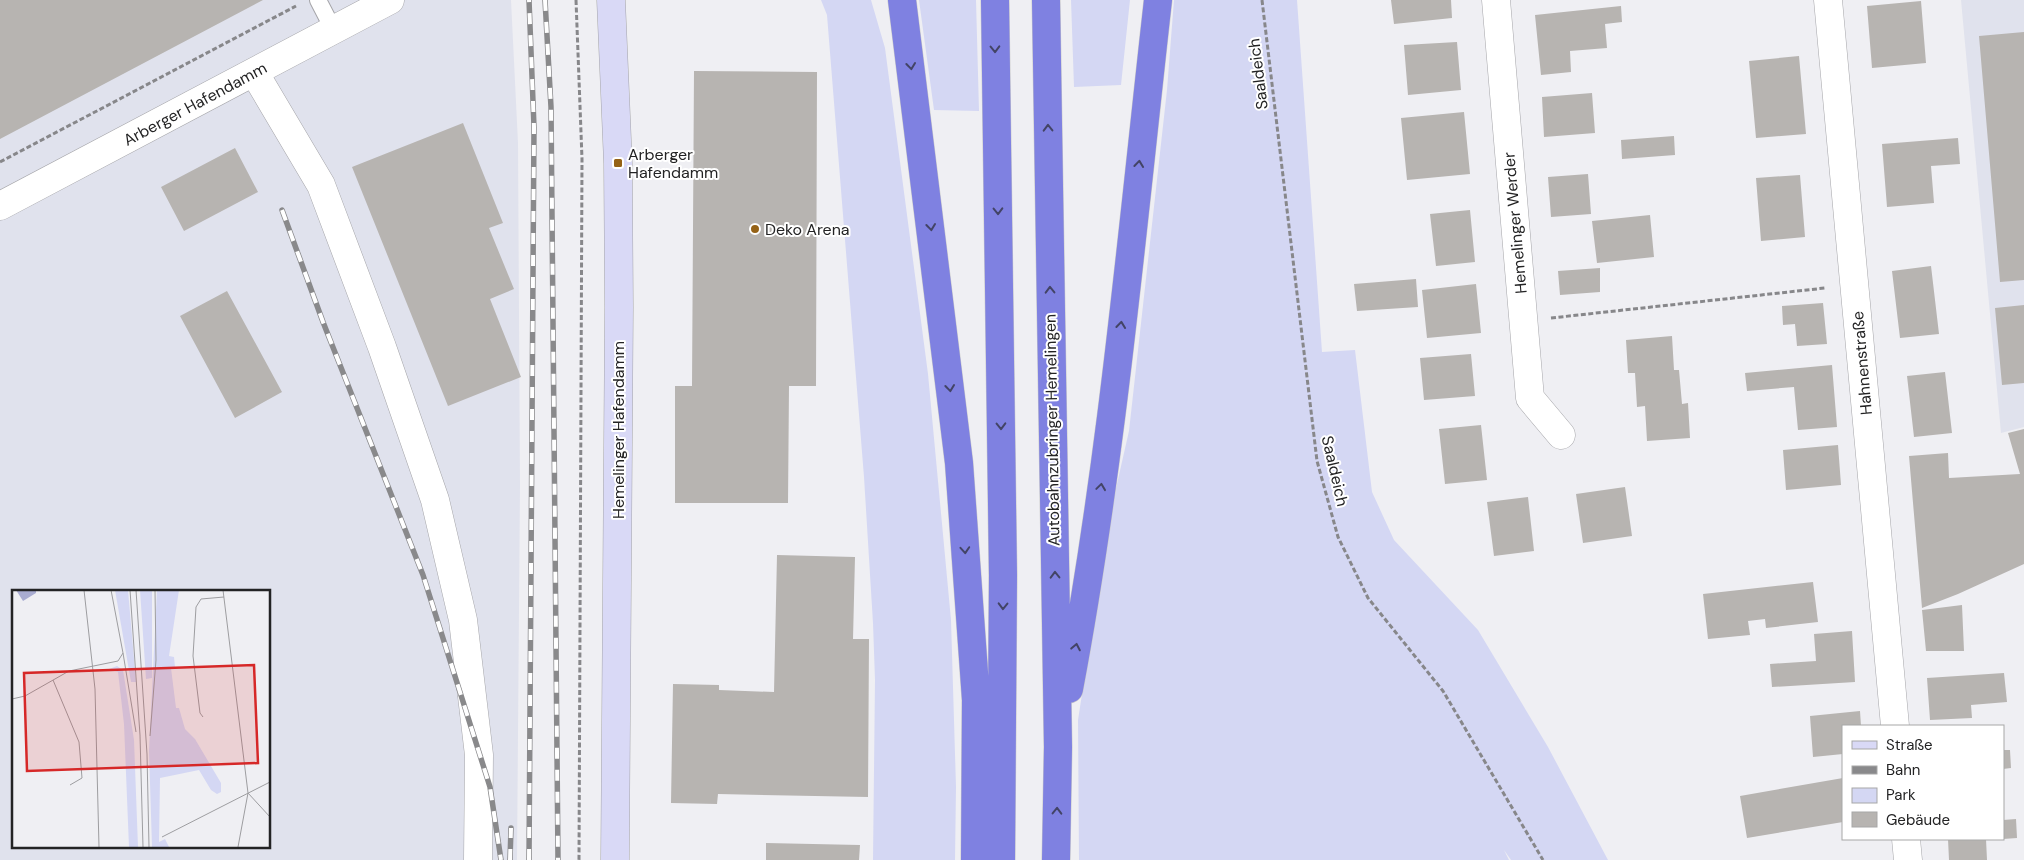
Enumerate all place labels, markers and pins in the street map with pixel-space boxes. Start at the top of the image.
place label: Arberger Hafendamm [628,144,718,183]
marker: Arberger Hafendamm [612,157,624,169]
place label: Deko Arena [765,219,850,240]
marker: Deko Arena [749,223,761,235]

